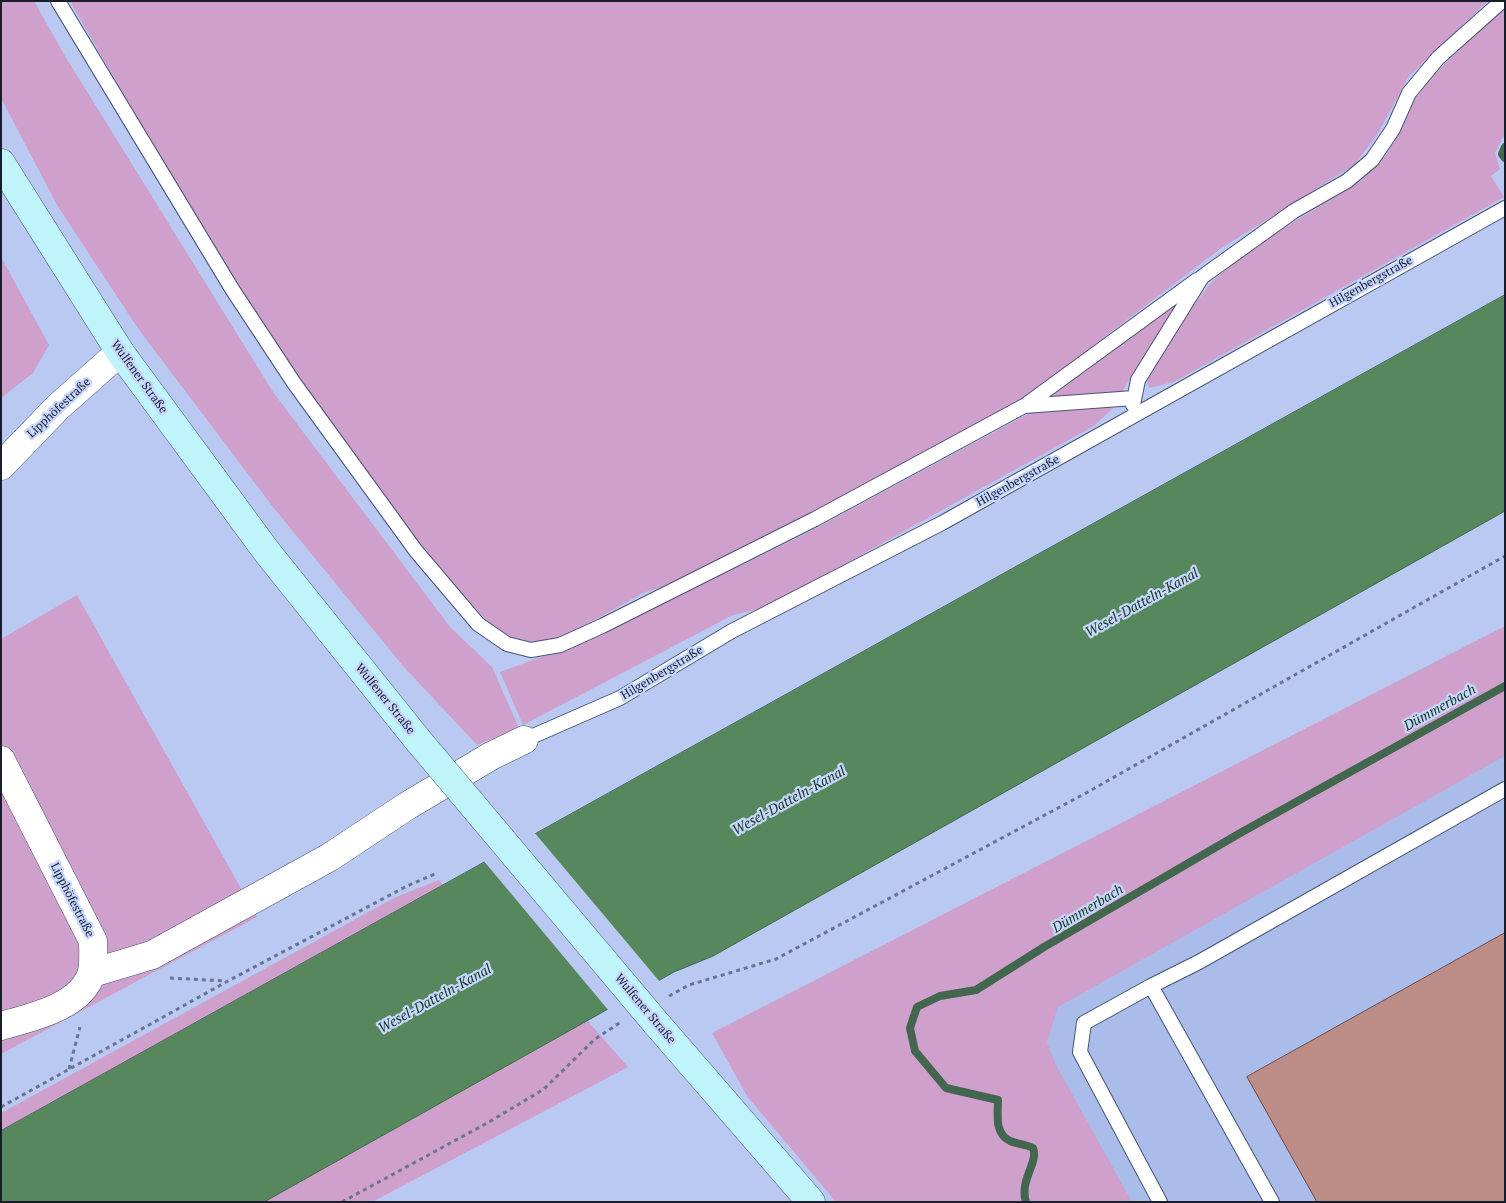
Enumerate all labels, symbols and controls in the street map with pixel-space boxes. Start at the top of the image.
street label: Hilgenbergstraße [1327,253,1415,311]
street label: Wulfener Straße [108,338,170,416]
street label: Lipphöfestraße [24,375,94,441]
street label: Hilgenbergstraße [974,452,1062,510]
water label: Wesel-Datteln-Kanal [1083,565,1201,641]
street label: Hilgenbergstraße [618,643,706,703]
street label: Wulfener Straße [352,661,418,737]
water label: Dümmerbach [1401,681,1479,735]
water label: Wesel-Datteln-Kanal [730,763,848,839]
street label: Lipphöfestraße [47,860,97,940]
water label: Dümmerbach [1049,881,1127,937]
water label: Wesel-Datteln-Kanal [376,961,494,1037]
street label: Wulfener Straße [612,971,678,1047]

